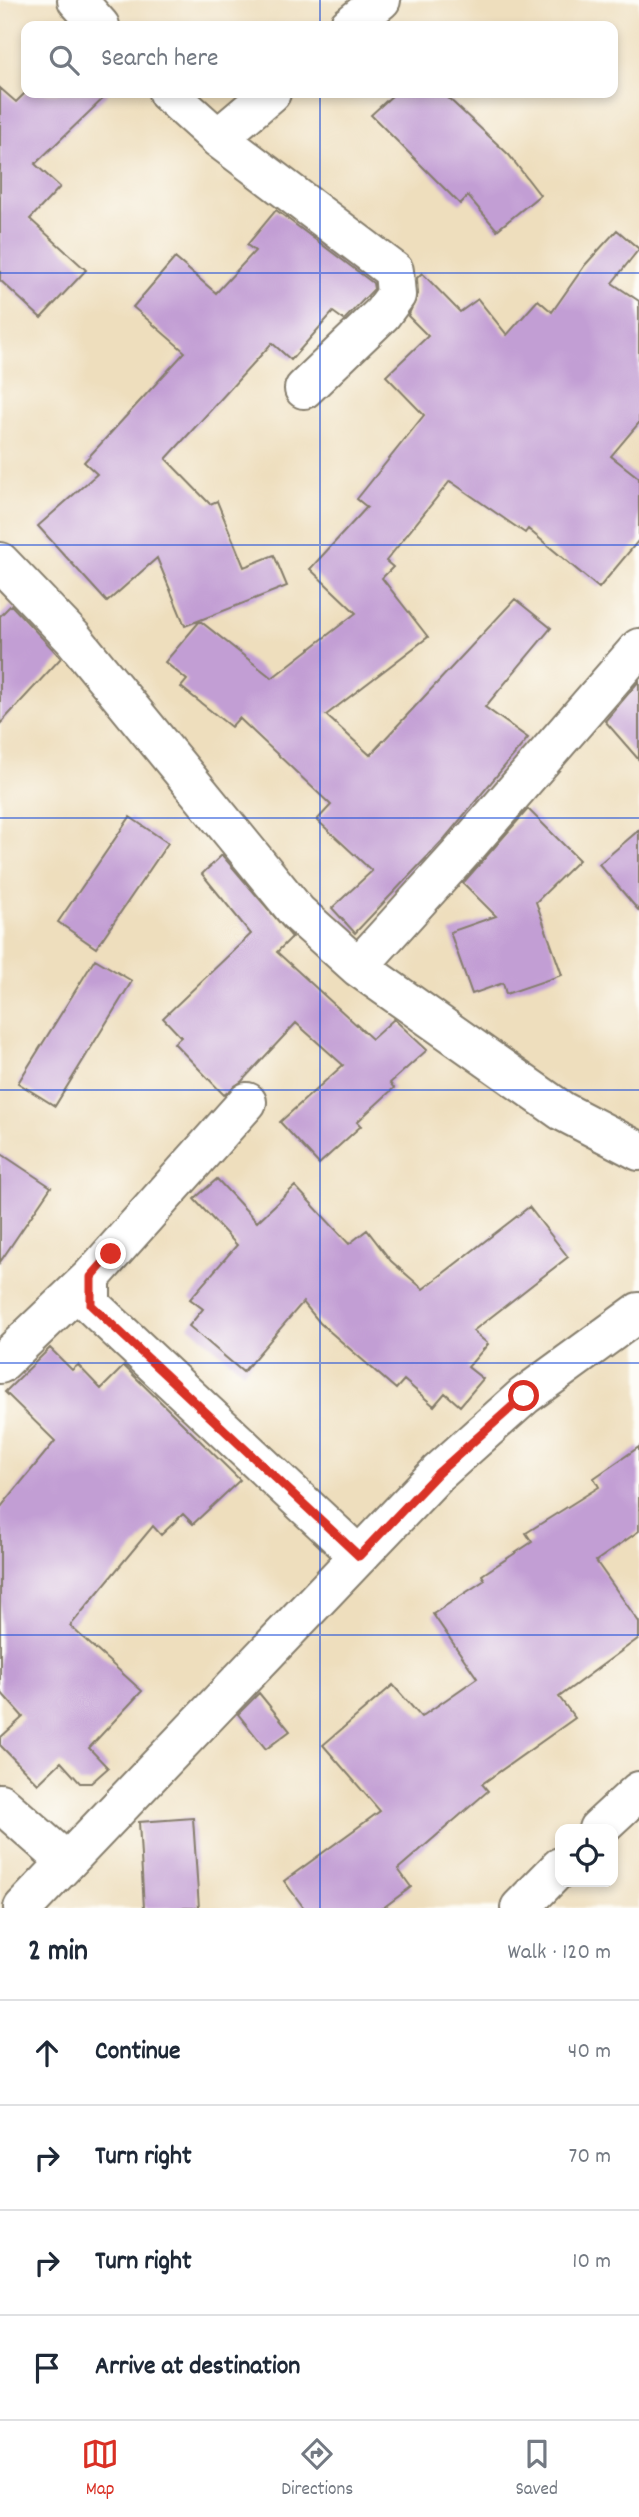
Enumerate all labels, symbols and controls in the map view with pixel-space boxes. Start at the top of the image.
search box [21,21,618,98]
icon: search [45,41,83,79]
text: Search here [101,41,219,78]
route end [95,1238,126,1269]
route start [508,1380,539,1411]
map controls [555,1824,618,1887]
button: locate [555,1824,618,1887]
text: 2 min [28,1932,88,1975]
text: Walk · 120 m [508,1937,611,1970]
icon: ahead [28,2034,66,2072]
text: Continue [95,2034,180,2071]
text: 40 m [568,2036,611,2069]
icon: right [28,2139,66,2177]
text: Turn right [95,2139,192,2176]
text: 70 m [569,2141,611,2174]
icon: right [28,2244,66,2282]
text: Turn right [95,2244,192,2281]
text: 10 m [572,2246,611,2279]
icon: arrive [28,2349,66,2387]
text: Arrive at destination [95,2349,300,2386]
tab: Map [81,2435,119,2504]
tab: Directions [281,2435,353,2504]
tab: Saved [515,2435,558,2504]

